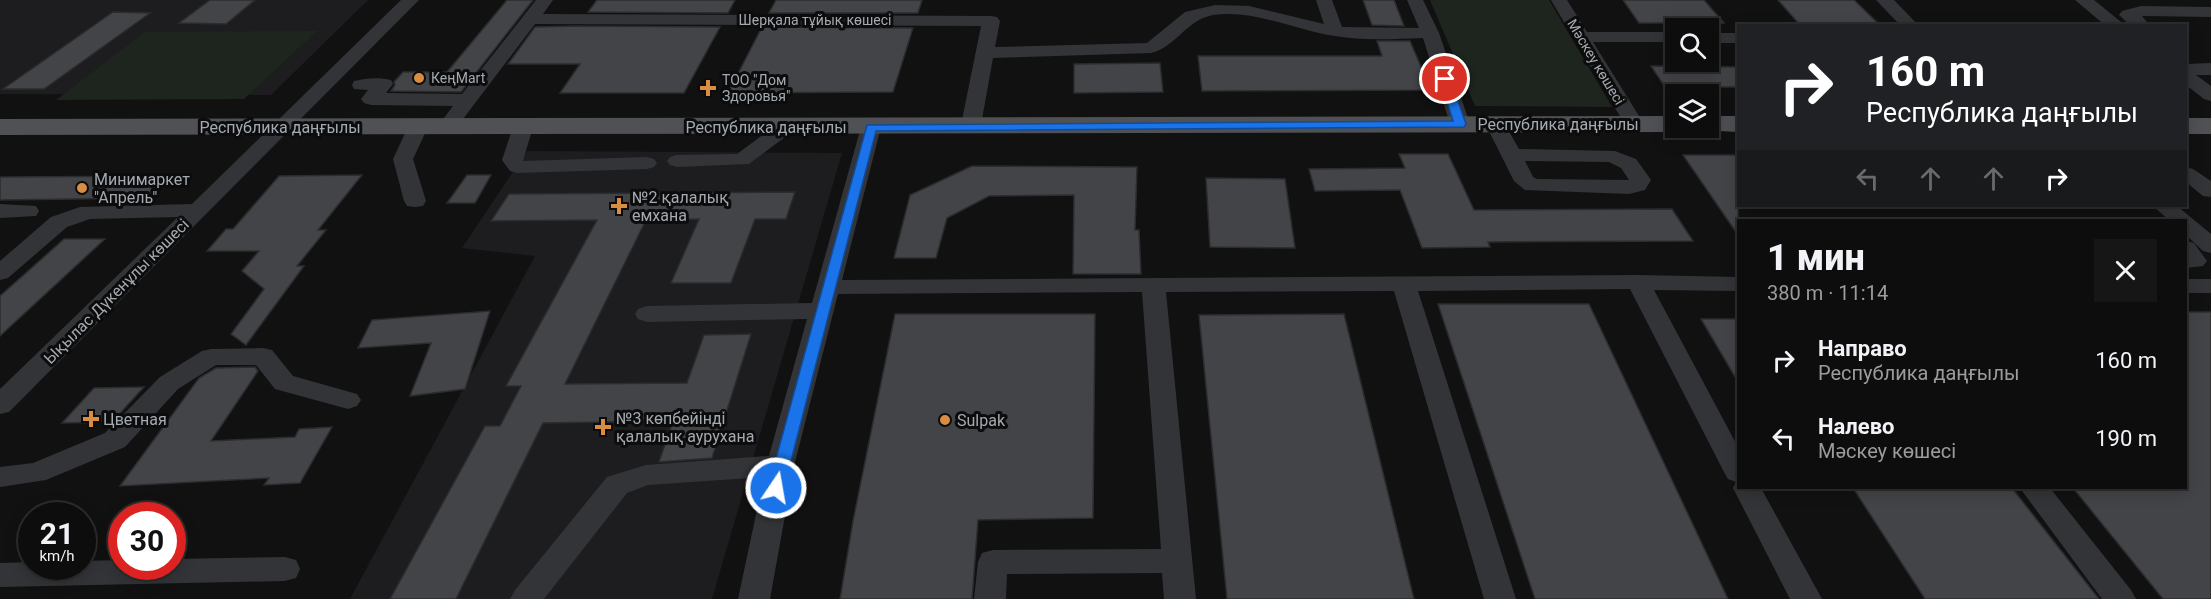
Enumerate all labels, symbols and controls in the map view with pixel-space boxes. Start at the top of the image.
street label: Шерқала тұйық көшесі [739,12,891,28]
street label: Мәскеу көшесі [1564,16,1628,108]
map controls [1665,18,1719,138]
button: search [1665,18,1719,72]
text: 160 m [1866,47,1985,96]
icon: right [1767,48,1845,126]
pin [1419,53,1470,104]
icon: arrive [1428,62,1461,95]
place label: КеңMart [431,70,486,86]
marker: КеңMart [412,71,426,85]
place label: ТОО "Дом Здоровья" [722,72,790,104]
marker: ТОО "Дом Здоровья" [699,79,717,97]
button: layers [1665,84,1719,138]
text: Республика даңғылы [1866,97,2138,129]
street label: Республика даңғылы [1477,115,1639,134]
street label: Республика даңғылы [199,118,361,137]
street label: Республика даңғылы [685,118,847,137]
icon: left [1851,162,1884,195]
icon: ahead [1914,162,1947,195]
icon: ahead [1977,162,2010,195]
icon: right [2040,162,2073,195]
place label: Минимаркет "Апрель" [94,170,190,207]
marker: Минимаркет "Апрель" [75,181,89,195]
place label: №2 қалалық емхана [632,188,729,225]
marker: №2 қалалық емхана [610,197,628,215]
street label: Ықылас Дүкенұлы көшесі [40,215,193,368]
text: 1 мин [1767,237,1865,279]
button: close [2094,239,2157,302]
text: 380 m · 11:14 [1767,281,1888,305]
text: Направо [1818,336,1907,361]
icon: right [1767,344,1800,377]
text: 160 m [2095,348,2157,373]
text: Республика даңғылы [1818,361,2019,385]
place label: №3 көпбейінді қалалық аурухана [616,409,754,446]
place label: Цветная [103,410,167,429]
place label: Sulpak [957,411,1006,430]
marker: Цветная [84,412,98,426]
marker: Sulpak [938,413,952,427]
text: Налево [1818,414,1895,439]
marker: №3 көпбейінді қалалық аурухана [594,418,612,436]
icon: left [1767,422,1800,455]
text: 190 m [2095,426,2157,451]
text: Мәскеу көшесі [1818,439,1956,463]
position arrow [744,456,808,520]
speed limit sign: 30 [108,502,186,580]
text: 21 [40,516,74,551]
text: km/h [39,547,75,565]

